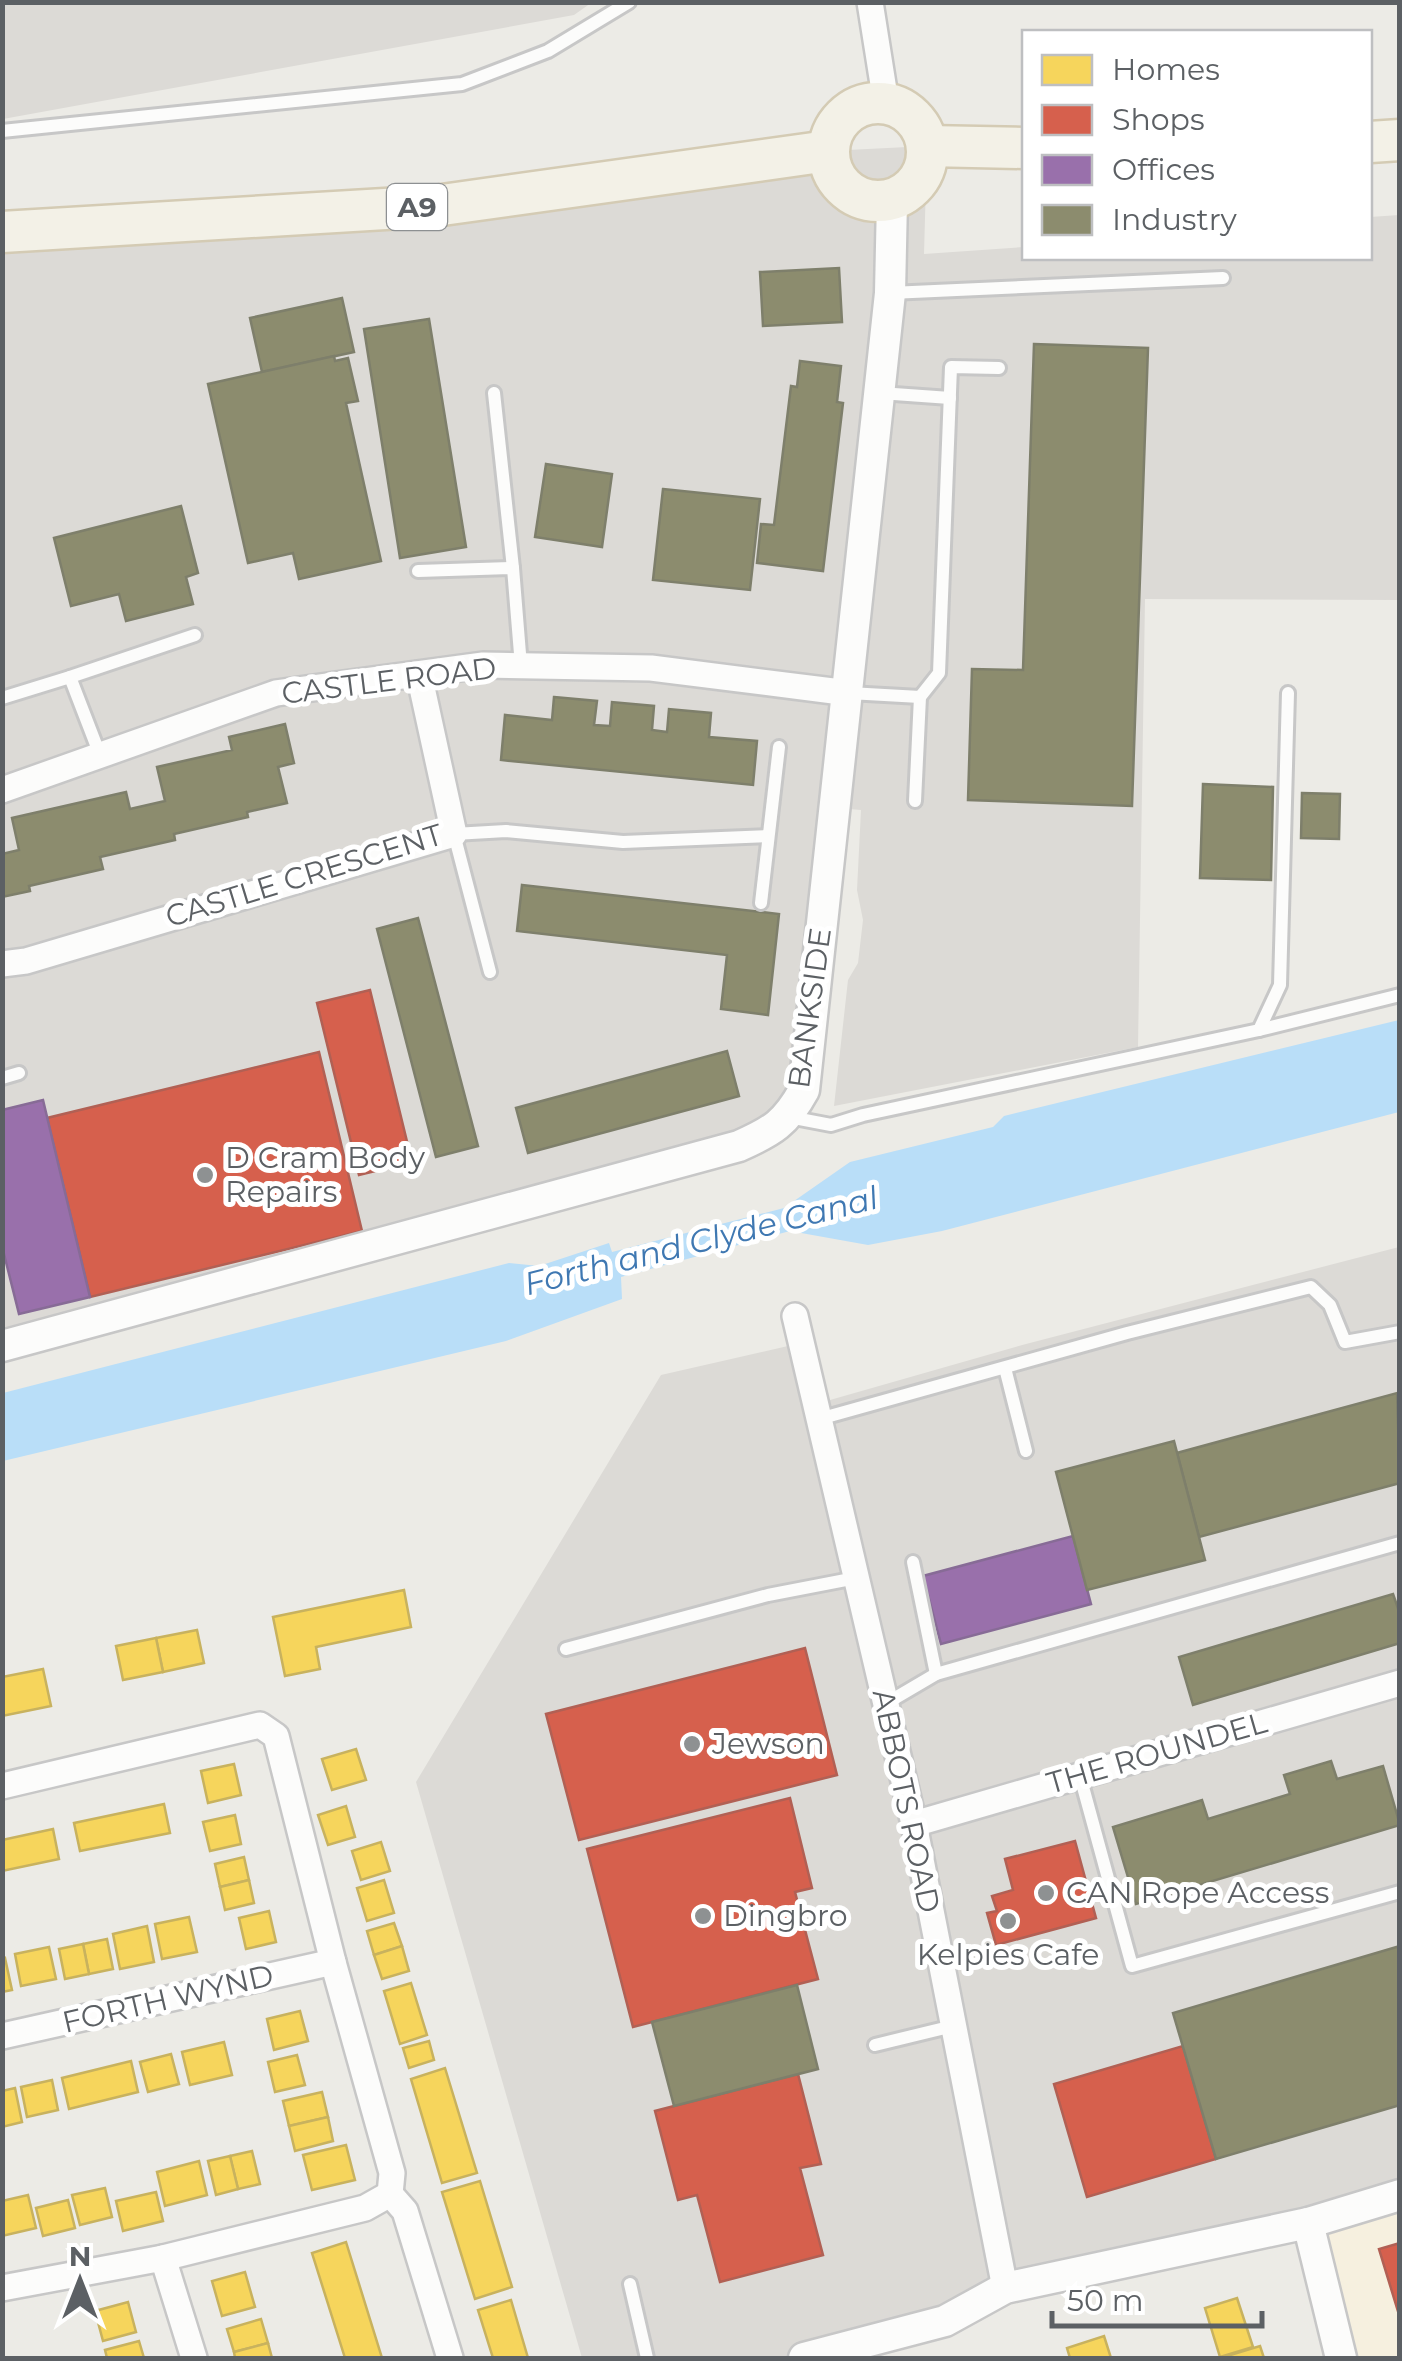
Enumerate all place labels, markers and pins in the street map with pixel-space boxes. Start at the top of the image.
place label: D Cram Body Repairs [225,1139,426,1210]
marker: D Cram Body Repairs [194,1164,216,1186]
place label: Jewson [711,1725,825,1762]
marker: Jewson [681,1733,703,1755]
place label: CAN Rope Access [1066,1874,1329,1911]
marker: CAN Rope Access [1035,1882,1057,1904]
place label: Dingbro [723,1897,847,1934]
marker: Dingbro [692,1905,714,1927]
marker: Kelpies Cafe [997,1910,1019,1932]
place label: Kelpies Cafe [917,1936,1099,1973]

